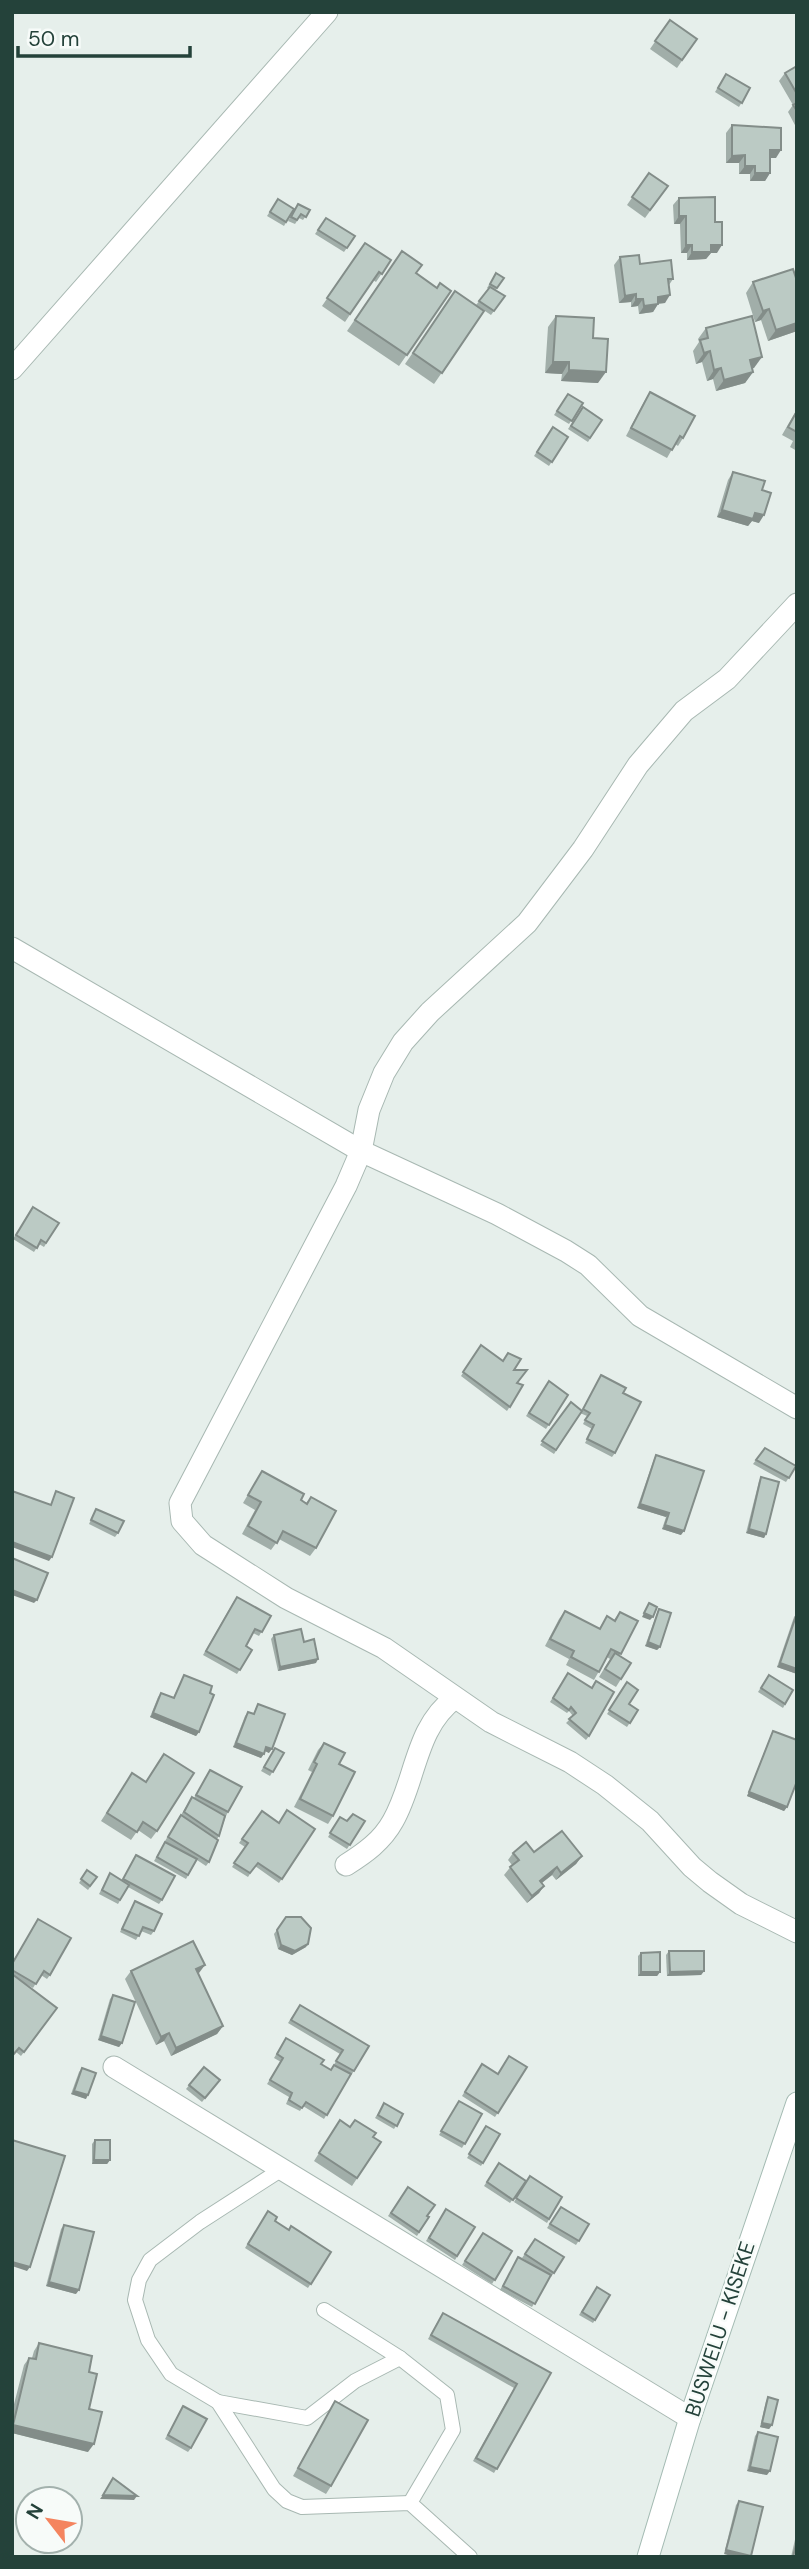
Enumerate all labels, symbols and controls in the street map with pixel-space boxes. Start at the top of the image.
scale bar [18,14,189,58]
text: 50 m [28,25,79,53]
street label: BUSWELU - KISEKE [678,2238,762,2420]
north arrow [14,2485,84,2555]
text: N [21,2499,49,2524]

